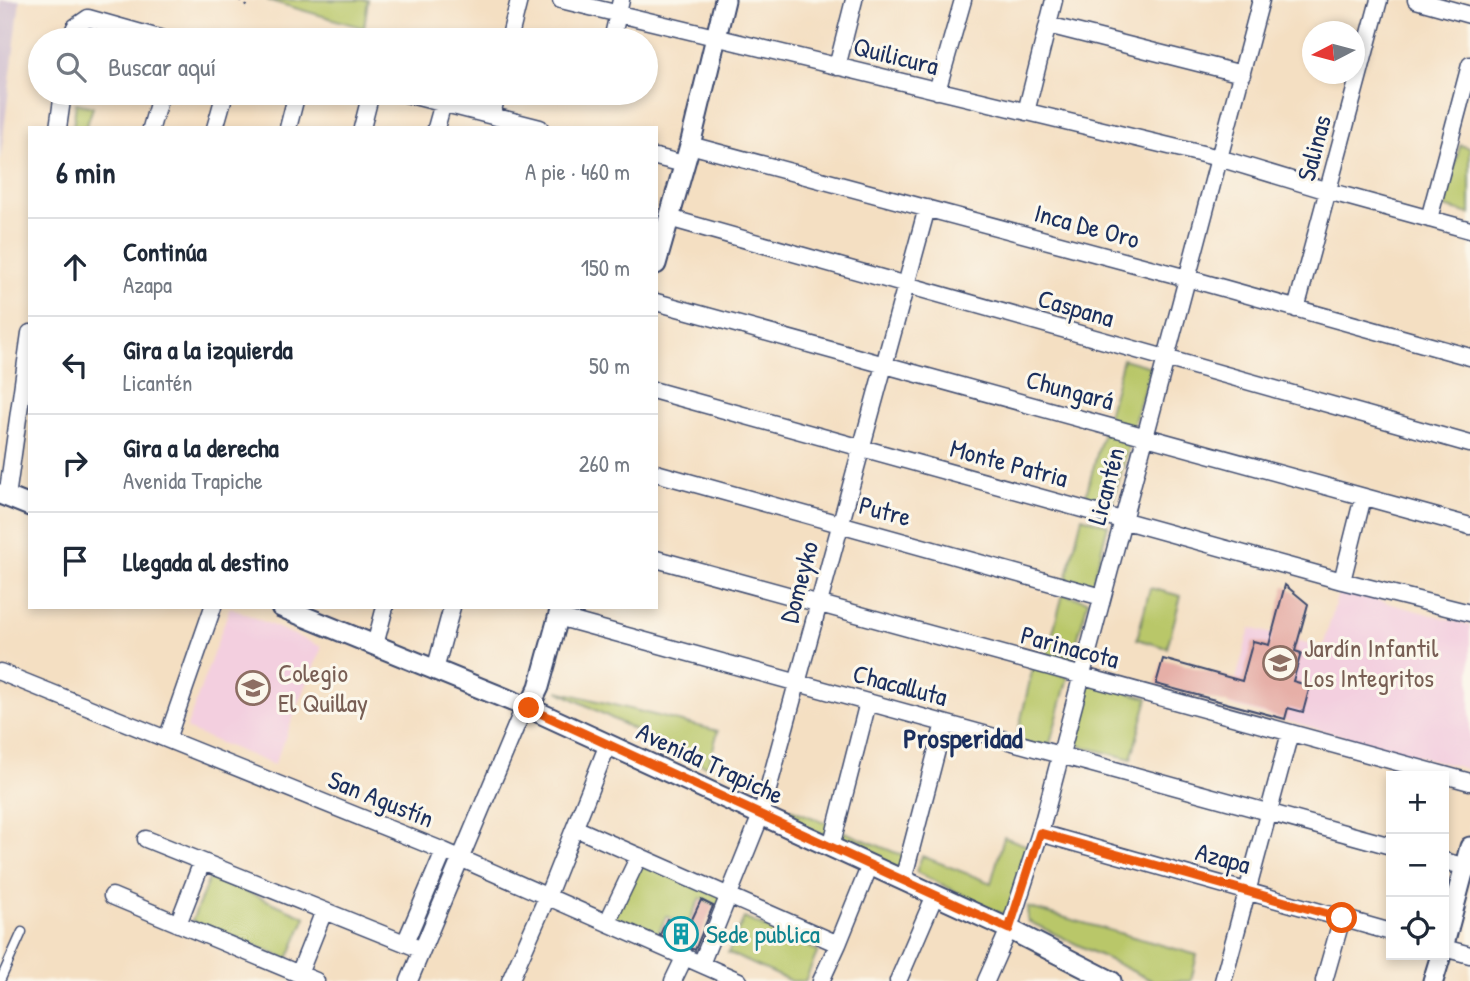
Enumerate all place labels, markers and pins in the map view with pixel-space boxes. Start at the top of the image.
place label: Jardín Infantil Los Integritos [1304,630,1438,695]
school or university icon: Jardín Infantil Los Integritos [1261,644,1299,682]
place label: Colegio El Quillay [278,655,368,720]
school or university icon: Colegio El Quillay [234,669,272,707]
building icon: Sede publica [662,915,700,953]
place label: Sede publica [706,916,820,951]

